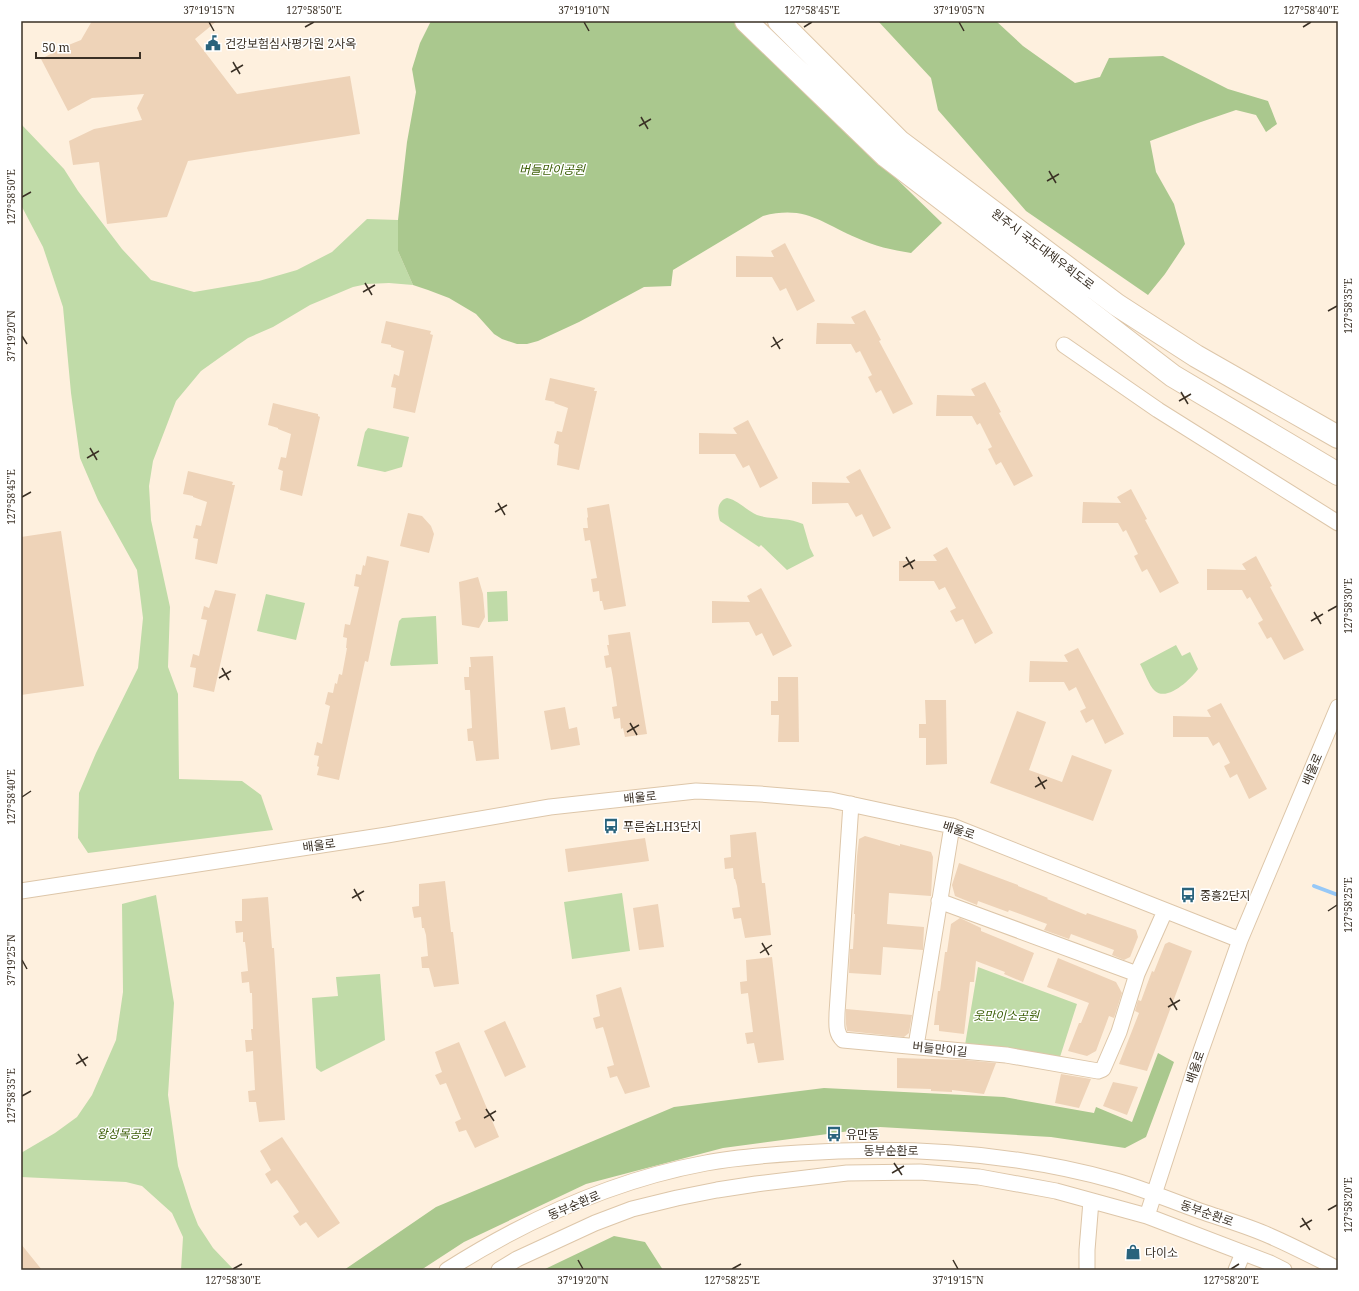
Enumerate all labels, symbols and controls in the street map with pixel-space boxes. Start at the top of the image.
text: 37°19'15"N [183,3,235,17]
text: 127°58'50"E [286,3,342,17]
text: 37°19'10"N [558,3,610,17]
text: 127°58'45"E [784,3,840,17]
text: 37°19'05"N [933,3,985,17]
text: 127°58'40"E [1283,3,1339,17]
scale bar [36,34,140,60]
public building icon: 건강보험심사평가원 2사옥 [204,34,222,52]
place label: 건강보험심사평가원 2사옥 [225,35,356,52]
text: 50 m [42,39,70,56]
park label: 버들만이공원 [519,161,586,178]
text: 127°58'50"E [4,169,18,225]
street label: 원주시 국도대체우회도로 [988,205,1098,293]
text: 127°58'35"E [1341,278,1355,334]
text: 37°19'20"N [4,310,18,362]
text: 127°58'45"E [4,469,18,525]
text: 127°58'30"E [1341,578,1355,634]
street label: 배울로 [1298,750,1326,788]
text: 127°58'40"E [4,769,18,825]
street label: 배울로 [623,787,657,807]
bus stop icon: 푸른숨LH3단지 [602,817,620,835]
street label: 배울로 [941,817,977,843]
place label: 푸른숨LH3단지 [623,818,702,835]
street label: 배울로 [301,834,337,856]
text: 127°58'25"E [1341,877,1355,933]
bus stop icon: 중흥2단지 [1179,886,1197,904]
place label: 중흥2단지 [1200,887,1251,904]
text: 37°19'25"N [4,934,18,986]
park label: 웃만이소공원 [973,1007,1040,1024]
street label: 버들만이길 [912,1038,968,1060]
street label: 배울로 [1182,1049,1208,1085]
text: 127°58'35"E [4,1068,18,1124]
park label: 왕성목공원 [96,1125,153,1142]
bus stop icon: 유만동 [825,1125,843,1143]
place label: 유만동 [846,1126,879,1143]
street label: 동부순환로 [863,1142,919,1159]
text: 127°58'20"E [1341,1177,1355,1233]
street label: 동부순환로 [545,1186,603,1224]
street label: 동부순환로 [1178,1196,1236,1230]
shop icon: 다이소 [1124,1243,1142,1261]
place label: 다이소 [1145,1244,1178,1261]
text: 127°58'30"E [205,1273,261,1287]
text: 37°19'20"N [557,1273,609,1287]
text: 127°58'25"E [704,1273,760,1287]
text: 37°19'15"N [932,1273,984,1287]
text: 127°58'20"E [1203,1273,1259,1287]

